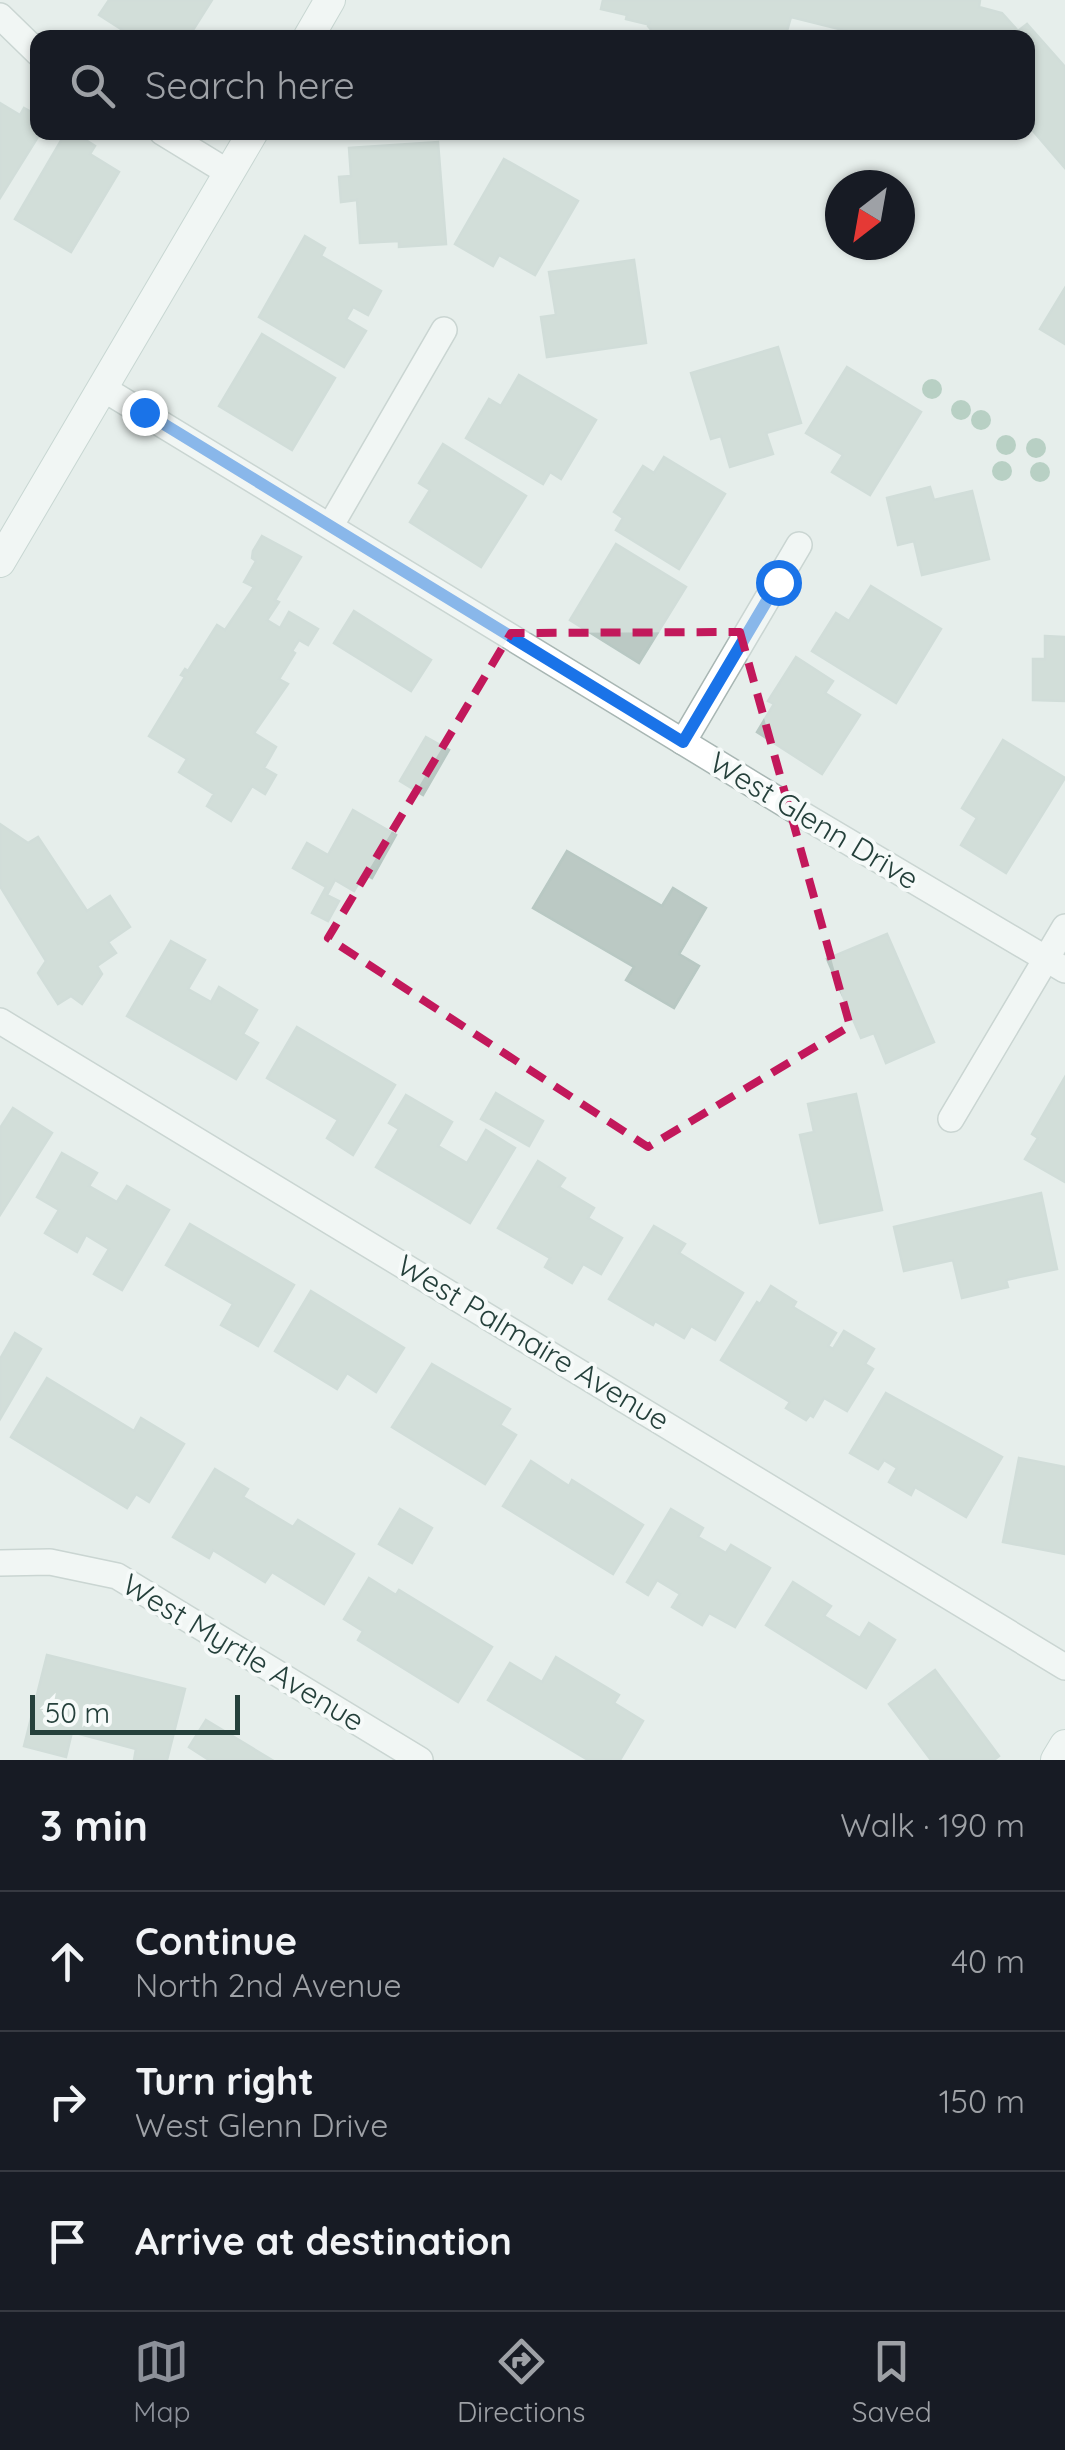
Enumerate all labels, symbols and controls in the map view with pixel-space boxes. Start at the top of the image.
search box [30,30,1035,140]
icon: search [65,58,120,113]
text: Search here [145,61,355,109]
north arrow [825,170,915,260]
route end [122,390,168,436]
route start [756,560,802,606]
street label: West Glenn Drive [703,743,926,898]
street label: West Palmaire Avenue [390,1246,677,1439]
street label: West Myrtle Avenue [116,1565,372,1739]
scale bar [30,1690,240,1734]
text: 50 m [45,1695,110,1730]
text: 3 min [40,1799,148,1852]
text: Walk · 190 m [840,1805,1025,1845]
text: Continue [135,1917,297,1965]
icon: ahead [40,1934,95,1989]
text: 40 m [951,1941,1025,1981]
text: North 2nd Avenue [135,1965,402,2005]
text: Turn right [135,2057,314,2105]
icon: right [40,2074,95,2129]
text: 150 m [939,2081,1025,2121]
text: West Glenn Drive [135,2105,388,2145]
icon: arrive [40,2214,95,2269]
text: Arrive at destination [135,2217,512,2265]
tab: Map [133,2334,190,2429]
tab: Directions [457,2334,585,2429]
tab: Saved [852,2334,932,2429]

